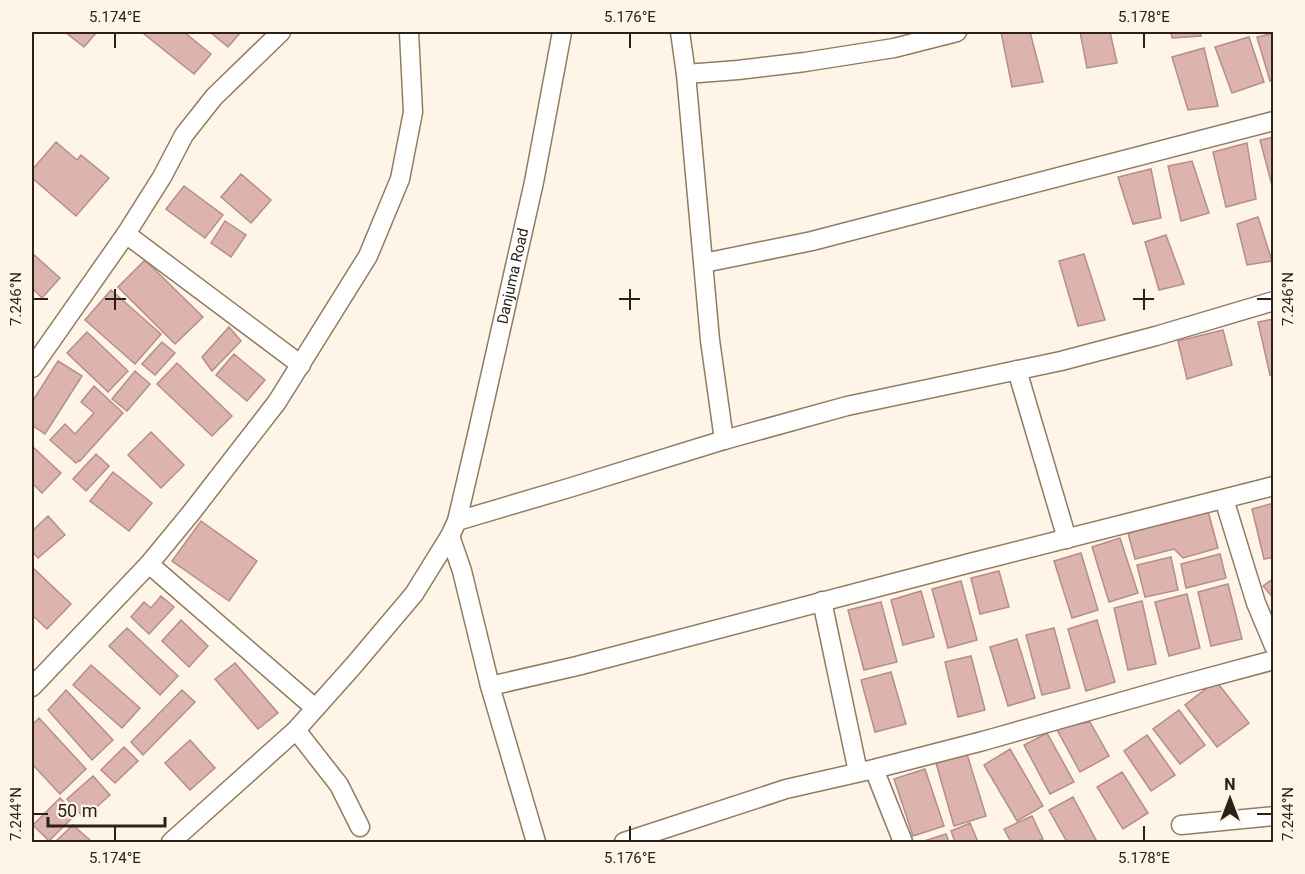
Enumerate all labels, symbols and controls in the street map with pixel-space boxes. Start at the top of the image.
text: 5.174°E [89,8,141,26]
text: 5.176°E [604,8,656,26]
text: 5.178°E [1118,8,1170,26]
street label: Danjuma Road [493,226,532,326]
text: 7.246°N [7,272,25,326]
text: 7.246°N [1279,272,1297,326]
north arrow [1200,769,1260,829]
text: N [1224,775,1236,794]
text: 7.244°N [7,787,25,841]
text: 7.244°N [1279,787,1297,841]
scale bar [48,790,165,828]
text: 50 m [57,800,97,821]
text: 5.174°E [89,849,141,867]
text: 5.176°E [604,849,656,867]
text: 5.178°E [1118,849,1170,867]

